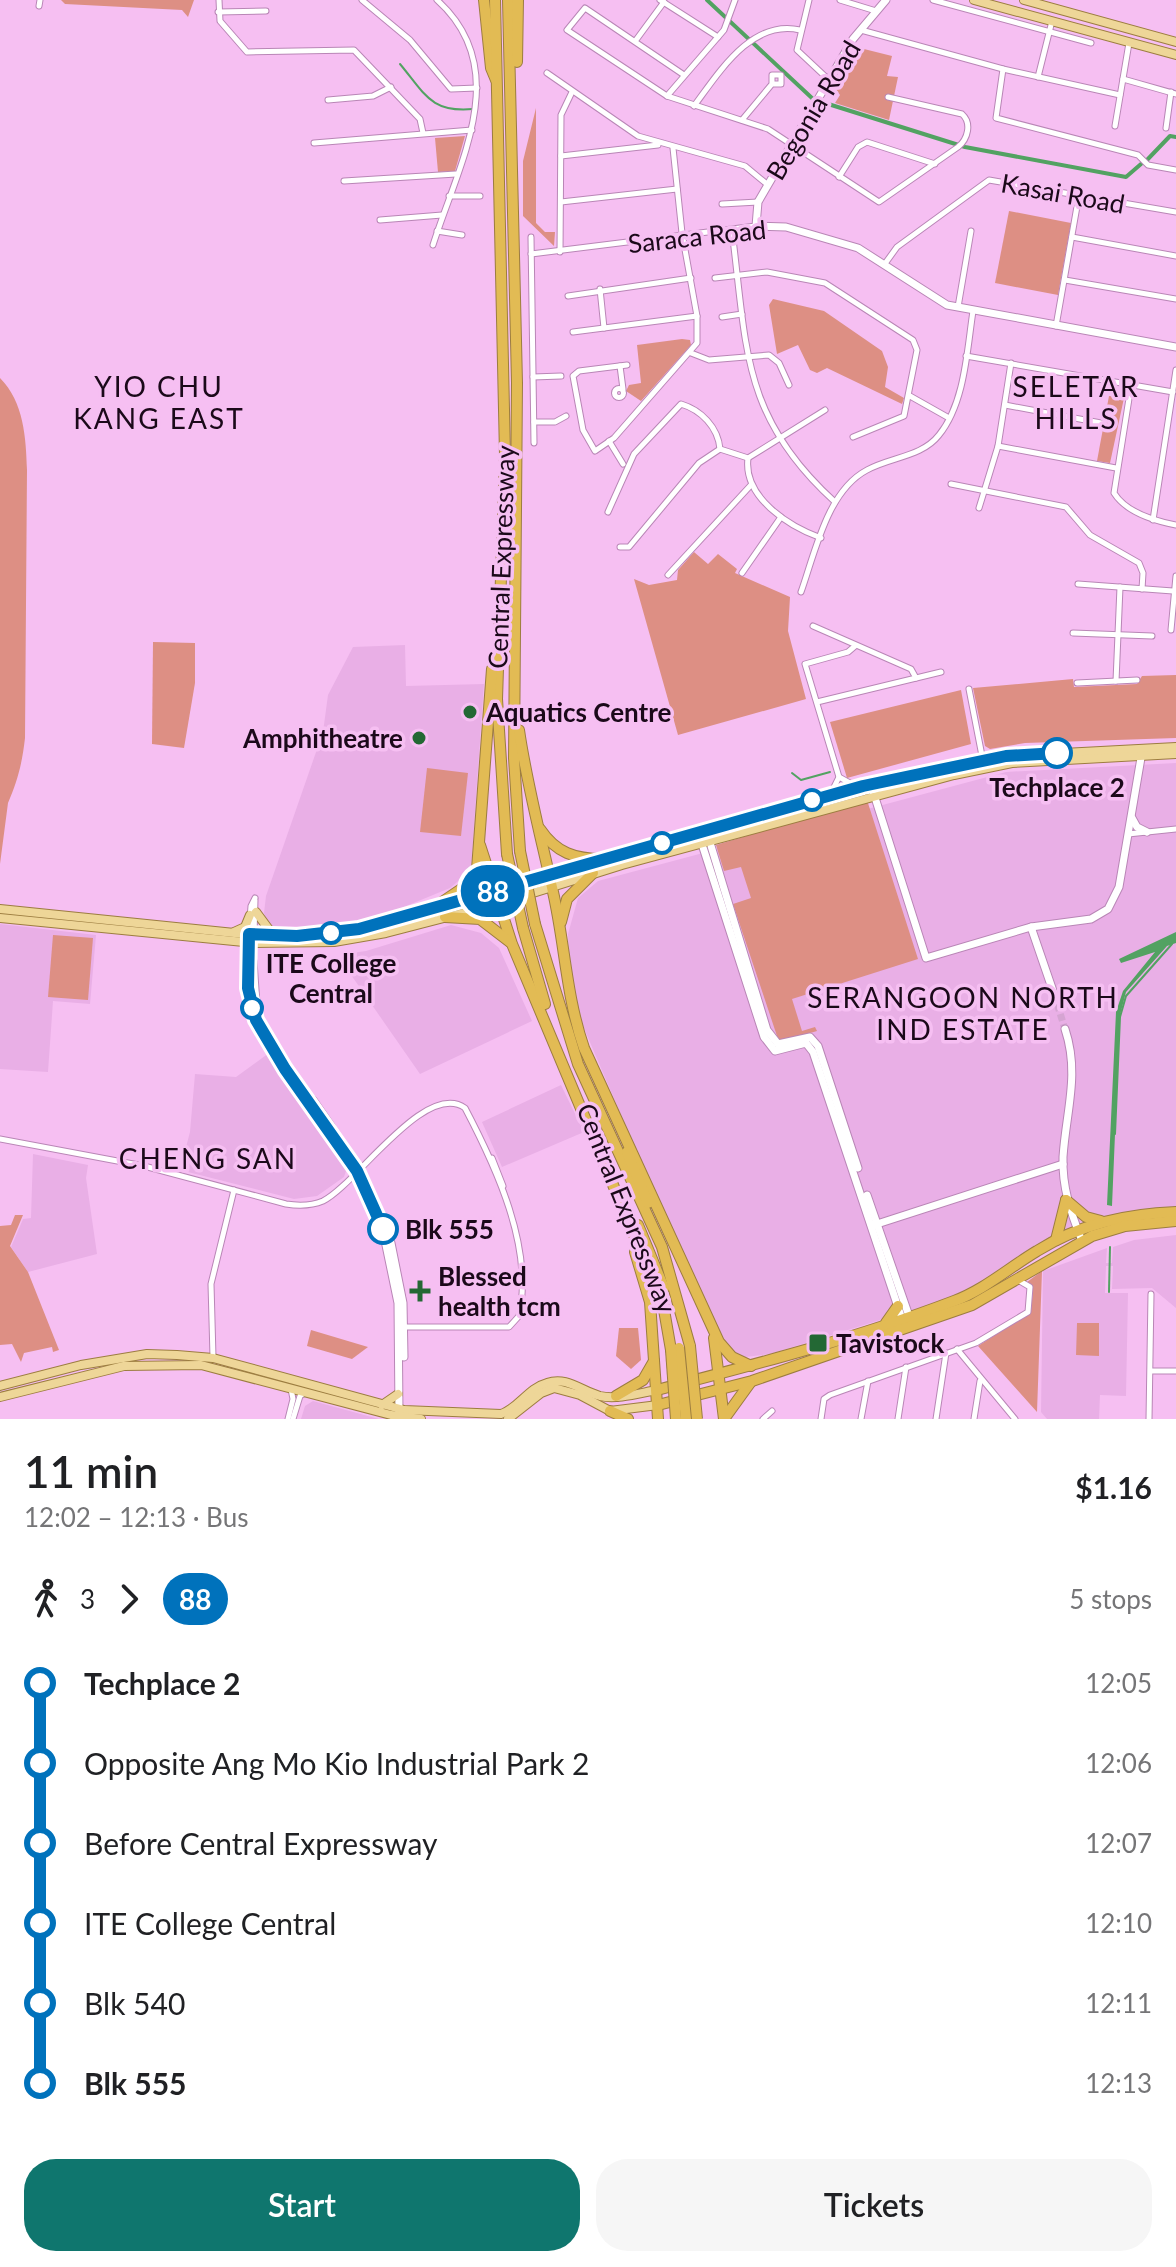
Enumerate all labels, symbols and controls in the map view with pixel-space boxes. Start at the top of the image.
street label: Begonia Road [759,35,867,185]
street label: Kasai Road [999,166,1127,220]
street label: Saraca Road [626,213,768,259]
district label: YIO CHU KANG EAST [73,369,245,435]
district label: SELETAR HILLS [1013,369,1139,435]
street label: Central Expressway [481,444,521,669]
place label: Aquatics Centre [485,696,672,728]
marker: Aquatics Centre [461,703,479,721]
place label: Amphitheatre [242,722,403,754]
marker: Amphitheatre [410,729,428,747]
marker: Techplace 2 [1042,738,1072,768]
place label: Techplace 2 [989,771,1125,803]
unlabelled marker [801,789,823,811]
unlabelled marker [651,832,673,854]
line badge: 88 [457,865,529,917]
text: 88 [477,874,509,908]
marker: ITE College Central [320,922,342,944]
place label: ITE College Central [266,947,396,1009]
district label: SERANGOON NORTH IND ESTATE [807,980,1119,1046]
unlabelled marker [241,997,263,1019]
street label: Central Expressway [570,1098,684,1318]
district label: CHENG SAN [119,1141,297,1175]
place label: Blk 555 [405,1213,494,1245]
marker: Blk 555 [368,1214,398,1244]
place label: Blessed health tcm [438,1260,561,1322]
marker: Blessed health tcm [409,1280,431,1302]
place label: Tavistock [836,1327,944,1359]
marker: Tavistock [807,1332,829,1354]
text: 11 min [24,1445,158,1497]
text: $1.16 [1075,1469,1152,1505]
text: 12:02 – 12:13 · Bus [24,1501,248,1533]
icon: walk [24,1577,68,1621]
icon: forward [107,1577,151,1621]
text: 88 [179,1582,212,1616]
text: 3 [80,1583,95,1615]
text: 5 stops [1069,1583,1152,1615]
text: Techplace 2 [84,1665,240,1701]
text: 12:05 [1085,1667,1152,1699]
text: Opposite Ang Mo Kio Industrial Park 2 [84,1745,590,1781]
text: 12:06 [1085,1747,1152,1779]
text: Before Central Expressway [84,1825,438,1861]
text: 12:07 [1085,1827,1152,1859]
text: ITE College Central [84,1905,336,1941]
text: 12:10 [1085,1907,1152,1939]
text: Blk 540 [84,1985,185,2021]
text: 12:11 [1085,1987,1152,2019]
text: Blk 555 [84,2065,186,2101]
text: 12:13 [1085,2067,1152,2099]
button: Start [24,2159,580,2251]
button: Tickets [596,2159,1152,2251]

